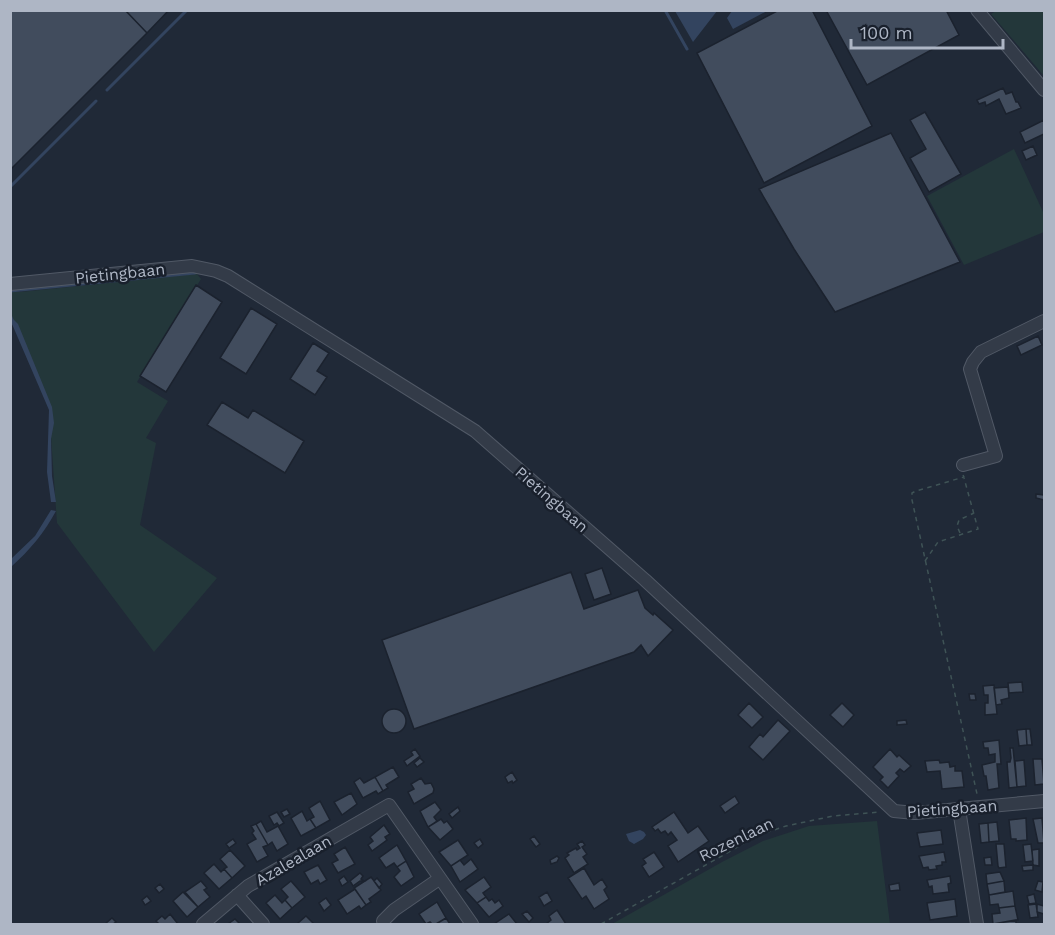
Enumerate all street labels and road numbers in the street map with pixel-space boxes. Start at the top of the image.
street label: Pietingbaan [74,259,166,288]
street label: Pietingbaan [511,463,592,536]
street label: Pietingbaan [906,796,998,821]
street label: Rozenlaan [696,813,776,866]
street label: Azalealaan [252,831,334,890]

